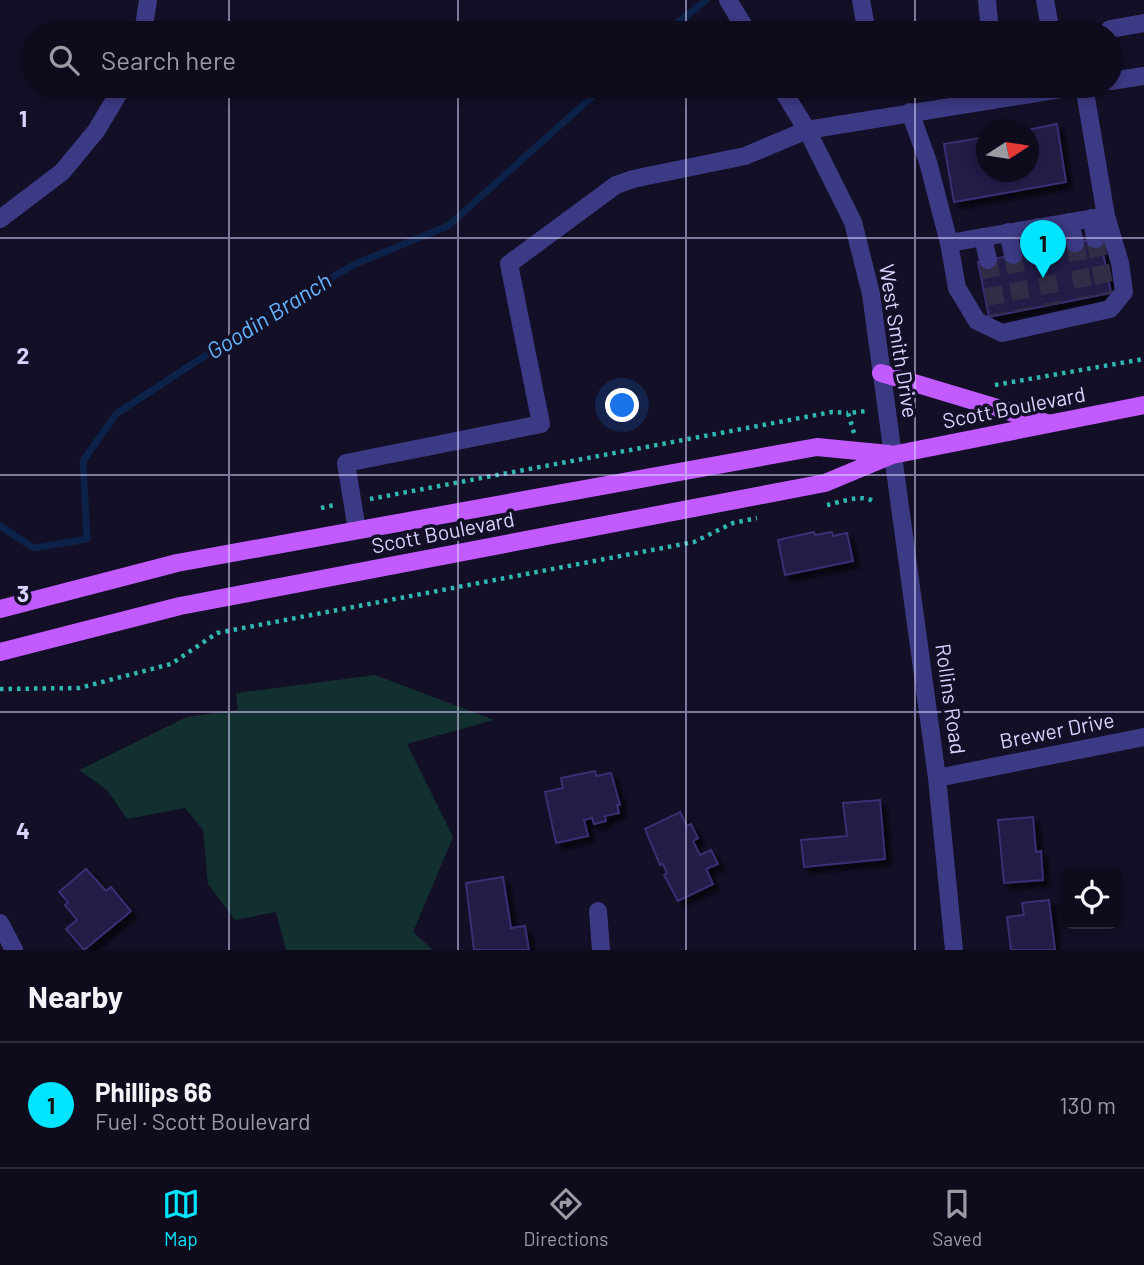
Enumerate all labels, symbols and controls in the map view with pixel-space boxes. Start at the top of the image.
search box [21,21,1123,98]
icon: search [45,41,83,79]
text: Search here [101,44,236,75]
text: 1 [19,104,27,132]
north arrow [976,119,1039,182]
pin: 1 [1020,220,1066,278]
street label: West Smith Drive [875,262,924,419]
water label: Goodin Branch [201,266,336,365]
text: 2 [17,341,29,369]
street label: Scott Boulevard [940,380,1087,433]
your location [605,388,639,422]
street label: Scott Boulevard [369,505,516,558]
text: 3 [17,579,29,607]
street label: Rollins Road [931,642,972,756]
street label: Brewer Drive [997,706,1116,753]
text: 4 [16,816,30,844]
map controls [1060,866,1123,929]
button: locate [1060,866,1123,929]
text: Nearby [28,978,123,1014]
text: Phillips 66 [95,1076,212,1107]
text: 1 [47,1091,55,1119]
text: 130 m [1059,1091,1116,1119]
text: Fuel · Scott Boulevard [95,1107,310,1135]
tab: Map [162,1185,200,1250]
tab: Directions [524,1185,609,1250]
tab: Saved [932,1185,982,1250]

